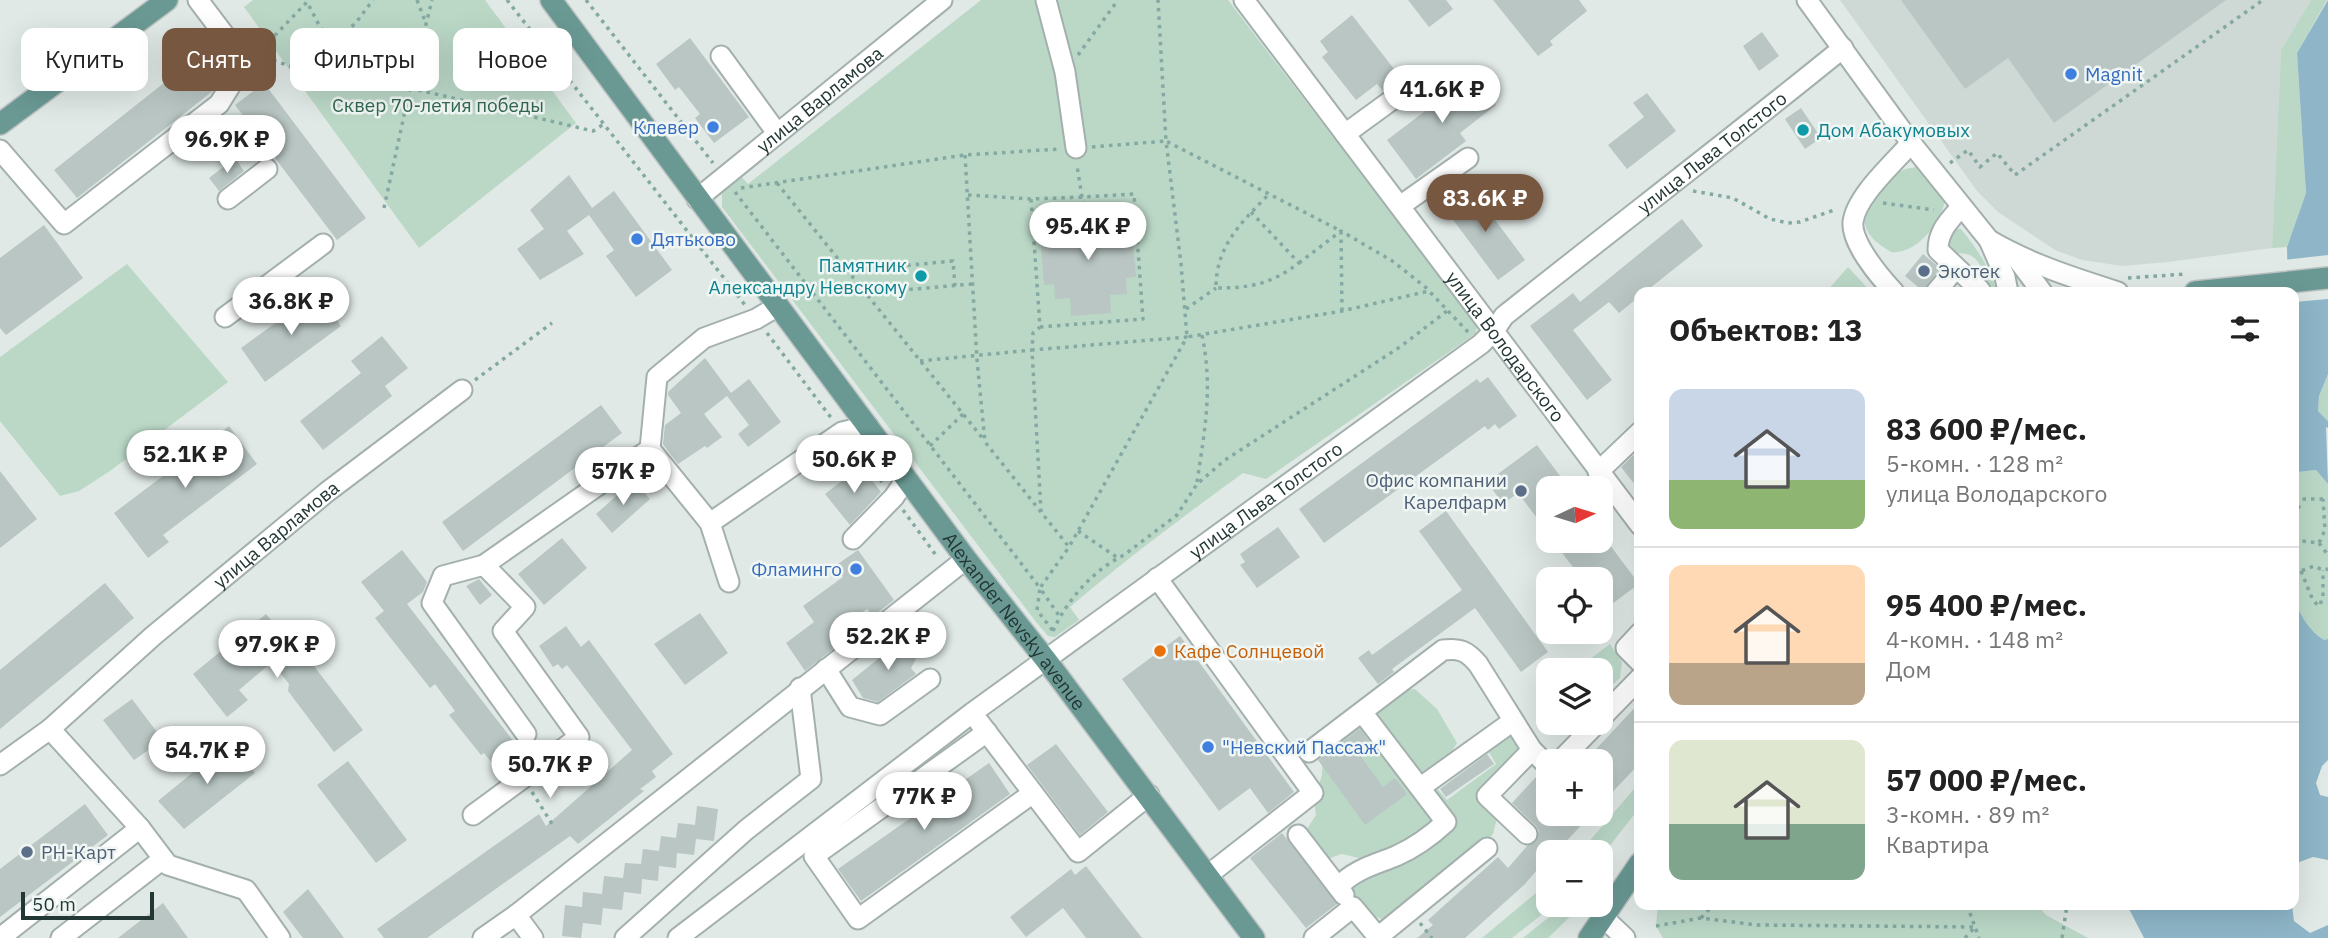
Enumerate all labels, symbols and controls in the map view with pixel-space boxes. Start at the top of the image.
chip: Купить [21,28,148,91]
chip: Снять [162,28,276,91]
chip: Фильтры [290,28,439,91]
chip: Новое [453,28,572,91]
street label: улица Варламова [751,41,888,158]
place label: Magnit [2085,62,2143,86]
pin: 41.6K ₽ [1377,66,1507,125]
marker: Magnit [2063,66,2079,82]
text: 41.6K ₽ [1399,73,1485,103]
street label: улица Льва Толстого [1632,86,1792,219]
park label: Сквер 70-летия победы [332,93,544,117]
place label: Клевер [633,115,699,139]
pin: 96.9K ₽ [162,116,292,175]
place label: Дом Абакумовых [1817,118,1970,142]
marker: Клевер [705,119,721,135]
marker: Дом Абакумовых [1795,122,1811,138]
text: 96.9K ₽ [184,123,270,153]
pin: 83.6K ₽ [1420,174,1550,234]
text: 83.6K ₽ [1442,182,1528,212]
pin: 95.4K ₽ [1023,202,1153,262]
text: 95.4K ₽ [1045,210,1131,240]
place label: Дятьково [651,227,736,251]
marker: Дятьково [629,231,645,247]
place label: Памятник Александру Невскому [709,253,908,299]
place label: Экотек [1938,259,2000,283]
marker: Экотек [1916,263,1932,279]
street label: улица Володарского [1441,266,1570,427]
marker: Памятник Александру Невскому [913,268,929,284]
pin: 36.8K ₽ [226,278,356,337]
text: 36.8K ₽ [248,285,334,315]
text: Объектов: 13 [1669,310,1863,349]
icon: filters [2226,310,2264,348]
text: 83 600 ₽/мес. [1886,409,2087,448]
icon: home [1725,417,1809,501]
pin: 52.1K ₽ [120,430,250,490]
pin: 50.6K ₽ [789,435,919,495]
street label: улица Льва Толстого [1184,436,1347,564]
text: 52.1K ₽ [142,438,228,468]
text: 50.6K ₽ [811,443,897,473]
pin: 57K ₽ [574,448,672,507]
text: 5-комн. · 128 m² [1886,448,2063,478]
text: 57K ₽ [591,455,655,485]
place label: Офис компании Карелфарм [1366,468,1507,514]
street label: улица Варламова [208,475,344,593]
north arrow [1536,476,1614,553]
map controls [1536,476,1613,917]
text: улица Володарского [1886,478,2107,508]
marker: Офис компании Карелфарм [1513,483,1529,499]
street label: Alexander Nevsky avenue [938,527,1091,715]
place label: Фламинго [751,557,842,581]
marker: Фламинго [848,561,864,577]
button: locate [1536,567,1613,644]
text: 95 400 ₽/мес. [1886,585,2087,624]
icon: home [1725,593,1809,677]
pin: 52.2K ₽ [823,612,953,672]
pin: 97.9K ₽ [212,620,342,680]
text: 52.2K ₽ [845,620,931,650]
text: 4-комн. · 148 m² [1886,624,2063,654]
text: 97.9K ₽ [234,628,320,658]
place label: Кафе Солнцевой [1174,639,1324,663]
marker: Кафе Солнцевой [1152,643,1168,659]
text: Дом [1886,654,1931,684]
button: layers [1536,658,1613,735]
pin: 54.7K ₽ [142,726,272,786]
text: 54.7K ₽ [164,734,250,764]
place label: "Невский Пассаж" [1222,735,1386,759]
marker: "Невский Пассаж" [1200,739,1216,755]
pin: 50.7K ₽ [485,740,615,800]
text: 50.7K ₽ [507,748,593,778]
button: + [1536,749,1613,826]
text: 57 000 ₽/мес. [1886,760,2087,799]
icon: home [1725,768,1809,852]
pin: 77K ₽ [875,772,973,832]
text: 77K ₽ [892,780,956,810]
text: 3-комн. · 89 m² [1886,799,2049,829]
text: Квартира [1886,829,1989,859]
place label: РН-Карт [41,840,116,864]
button: − [1536,840,1613,917]
marker: РН-Карт [19,844,35,860]
scale bar [21,889,154,921]
text: 50 m [32,892,76,916]

